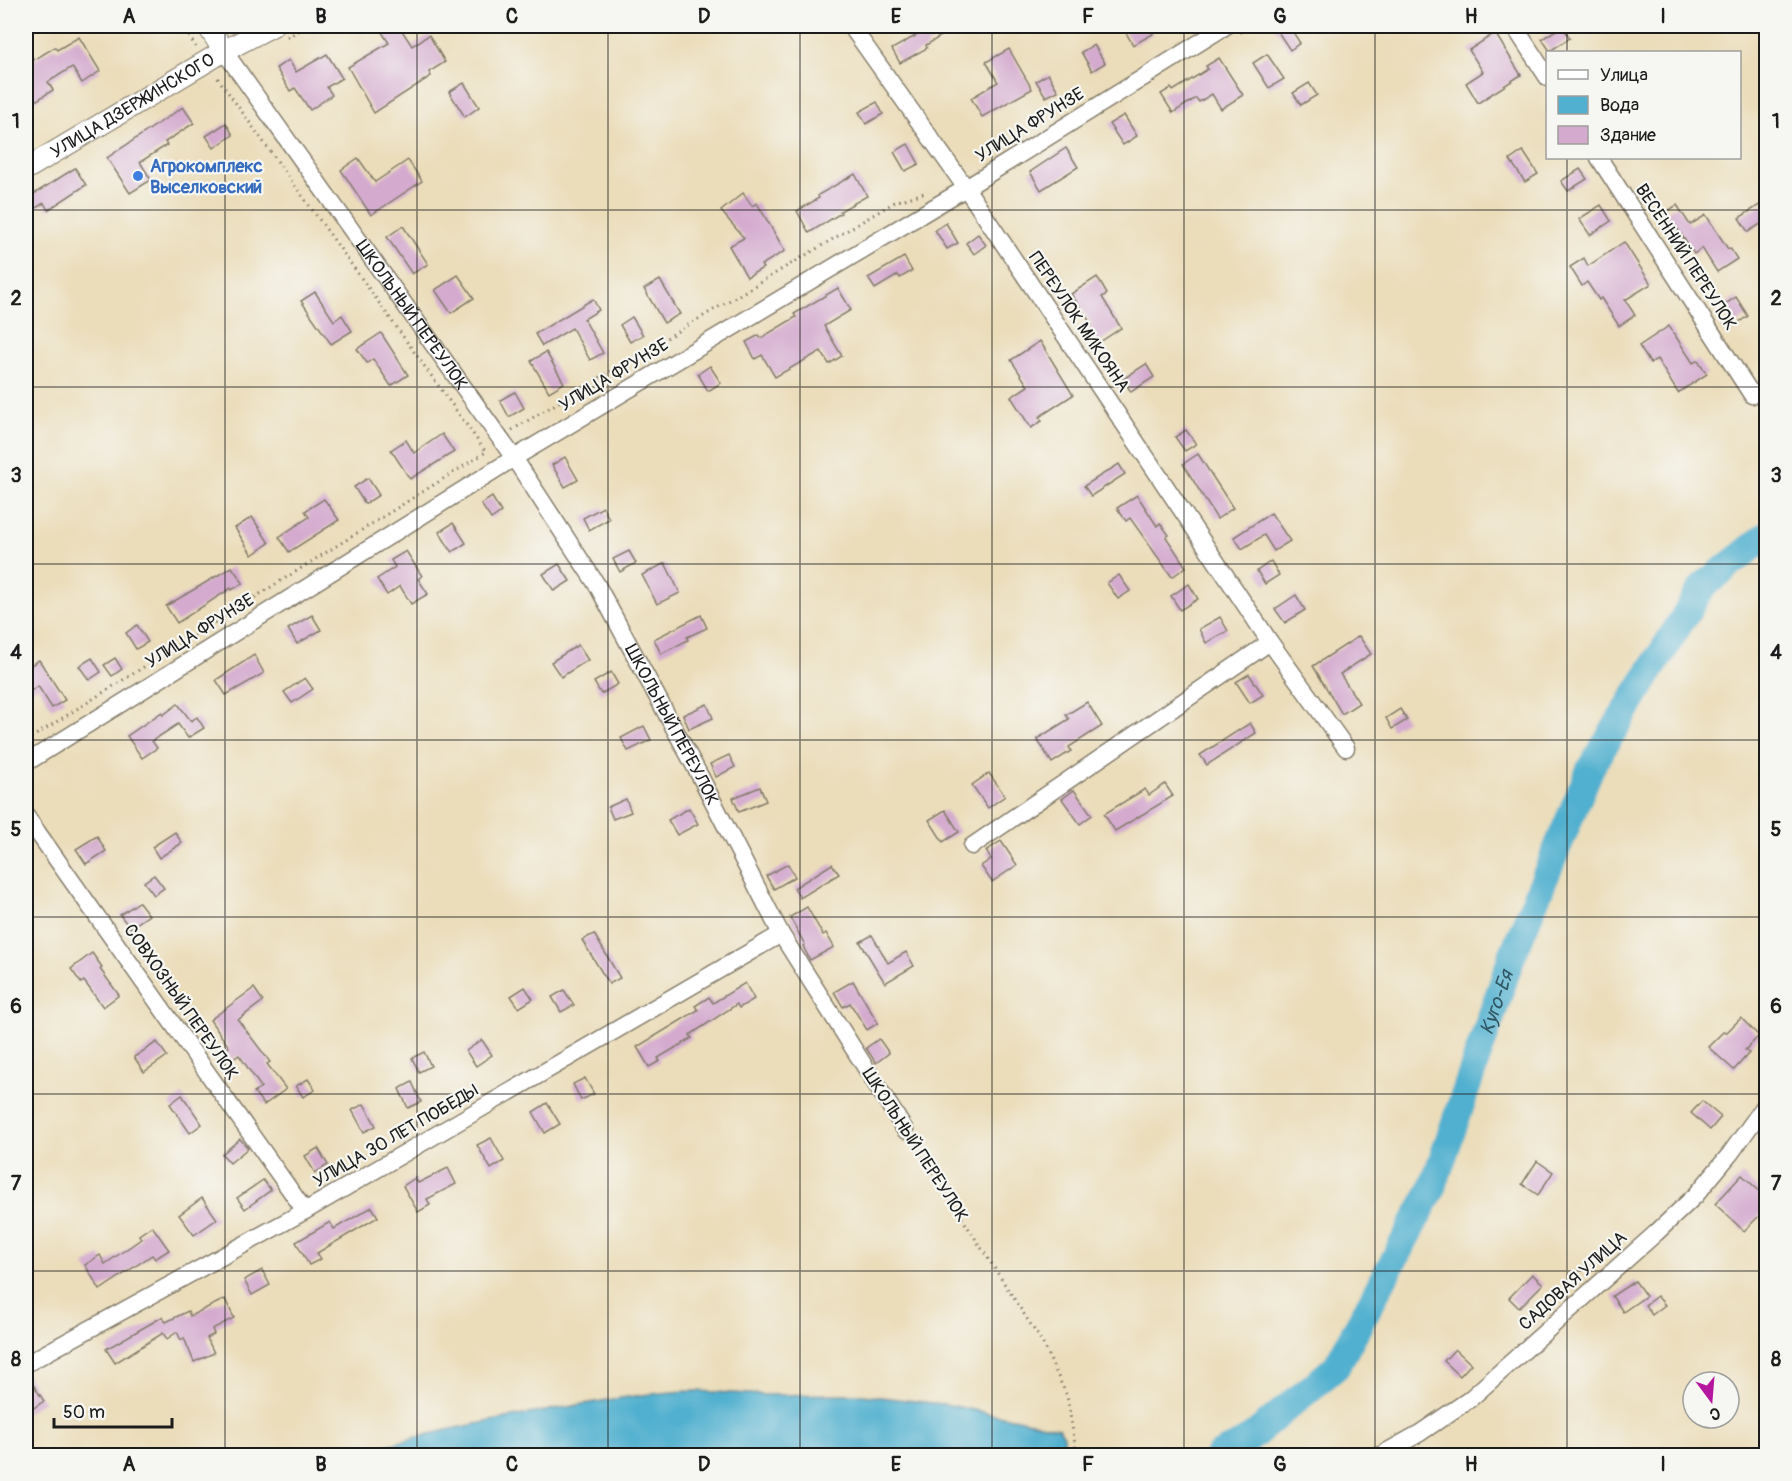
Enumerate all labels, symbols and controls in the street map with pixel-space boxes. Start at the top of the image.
text: A [123,4,136,29]
text: B [315,4,327,29]
text: C [506,4,518,29]
text: D [698,4,711,29]
text: E [891,4,902,29]
text: F [1082,4,1094,29]
text: G [1273,4,1287,29]
text: H [1465,4,1478,29]
text: I [1660,4,1666,29]
street label: УЛИЦА ДЗЕРЖИНСКОГО [46,48,219,163]
legend [1546,51,1741,159]
text: Улица [1600,64,1648,87]
street label: УЛИЦА ФРУНЗЕ [971,82,1089,168]
text: Вода [1600,94,1639,117]
text: 1 [12,109,20,134]
text: 1 [1772,109,1780,134]
text: Здание [1600,124,1656,147]
place label: Агрокомплекс Выселковский [150,155,263,199]
marker: Агрокомплекс Выселковский [131,169,145,183]
street label: ВЕСЕННИЙ ПЕРЕУЛОК [1630,179,1742,335]
street label: ШКОЛЬНЫЙ ПЕРЕУЛОК [351,235,473,395]
street label: ПЕРЕУЛОК МИКОЯНА [1023,247,1135,397]
text: 2 [10,286,22,311]
text: 2 [1770,286,1782,311]
street label: УЛИЦА ФРУНЗЕ [555,333,673,417]
text: 3 [10,463,22,488]
text: 3 [1770,463,1782,488]
street label: УЛИЦА ФРУНЗЕ [141,588,259,674]
text: 4 [10,640,22,665]
street label: ШКОЛЬНЫЙ ПЕРЕУЛОК [620,640,724,809]
text: 4 [1770,640,1782,665]
text: 5 [11,817,22,842]
text: 5 [1771,817,1782,842]
street label: СОВХОЗНЫЙ ПЕРЕУЛОК [118,919,244,1085]
water label: Куго-Ея [1474,965,1519,1038]
text: 6 [10,994,22,1019]
text: 6 [1770,994,1782,1019]
street label: ШКОЛЬНЫЙ ПЕРЕУЛОК [857,1064,973,1226]
street label: УЛИЦА 30 ЛЕТ ПОБЕДЫ [309,1079,483,1193]
text: 7 [11,1171,22,1196]
text: 7 [1771,1171,1782,1196]
street label: САДОВАЯ УЛИЦА [1514,1226,1632,1336]
text: 8 [11,1347,21,1372]
text: 8 [1771,1347,1781,1372]
north arrow [1681,1370,1741,1430]
scale bar [54,1391,172,1429]
text: 50 m [63,1401,105,1424]
text: С [1707,1402,1722,1424]
text: A [123,1452,136,1477]
text: B [315,1452,327,1477]
text: C [506,1452,518,1477]
text: D [698,1452,711,1477]
text: E [891,1452,902,1477]
text: F [1082,1452,1094,1477]
text: G [1273,1452,1287,1477]
text: H [1465,1452,1478,1477]
text: I [1660,1452,1666,1477]

